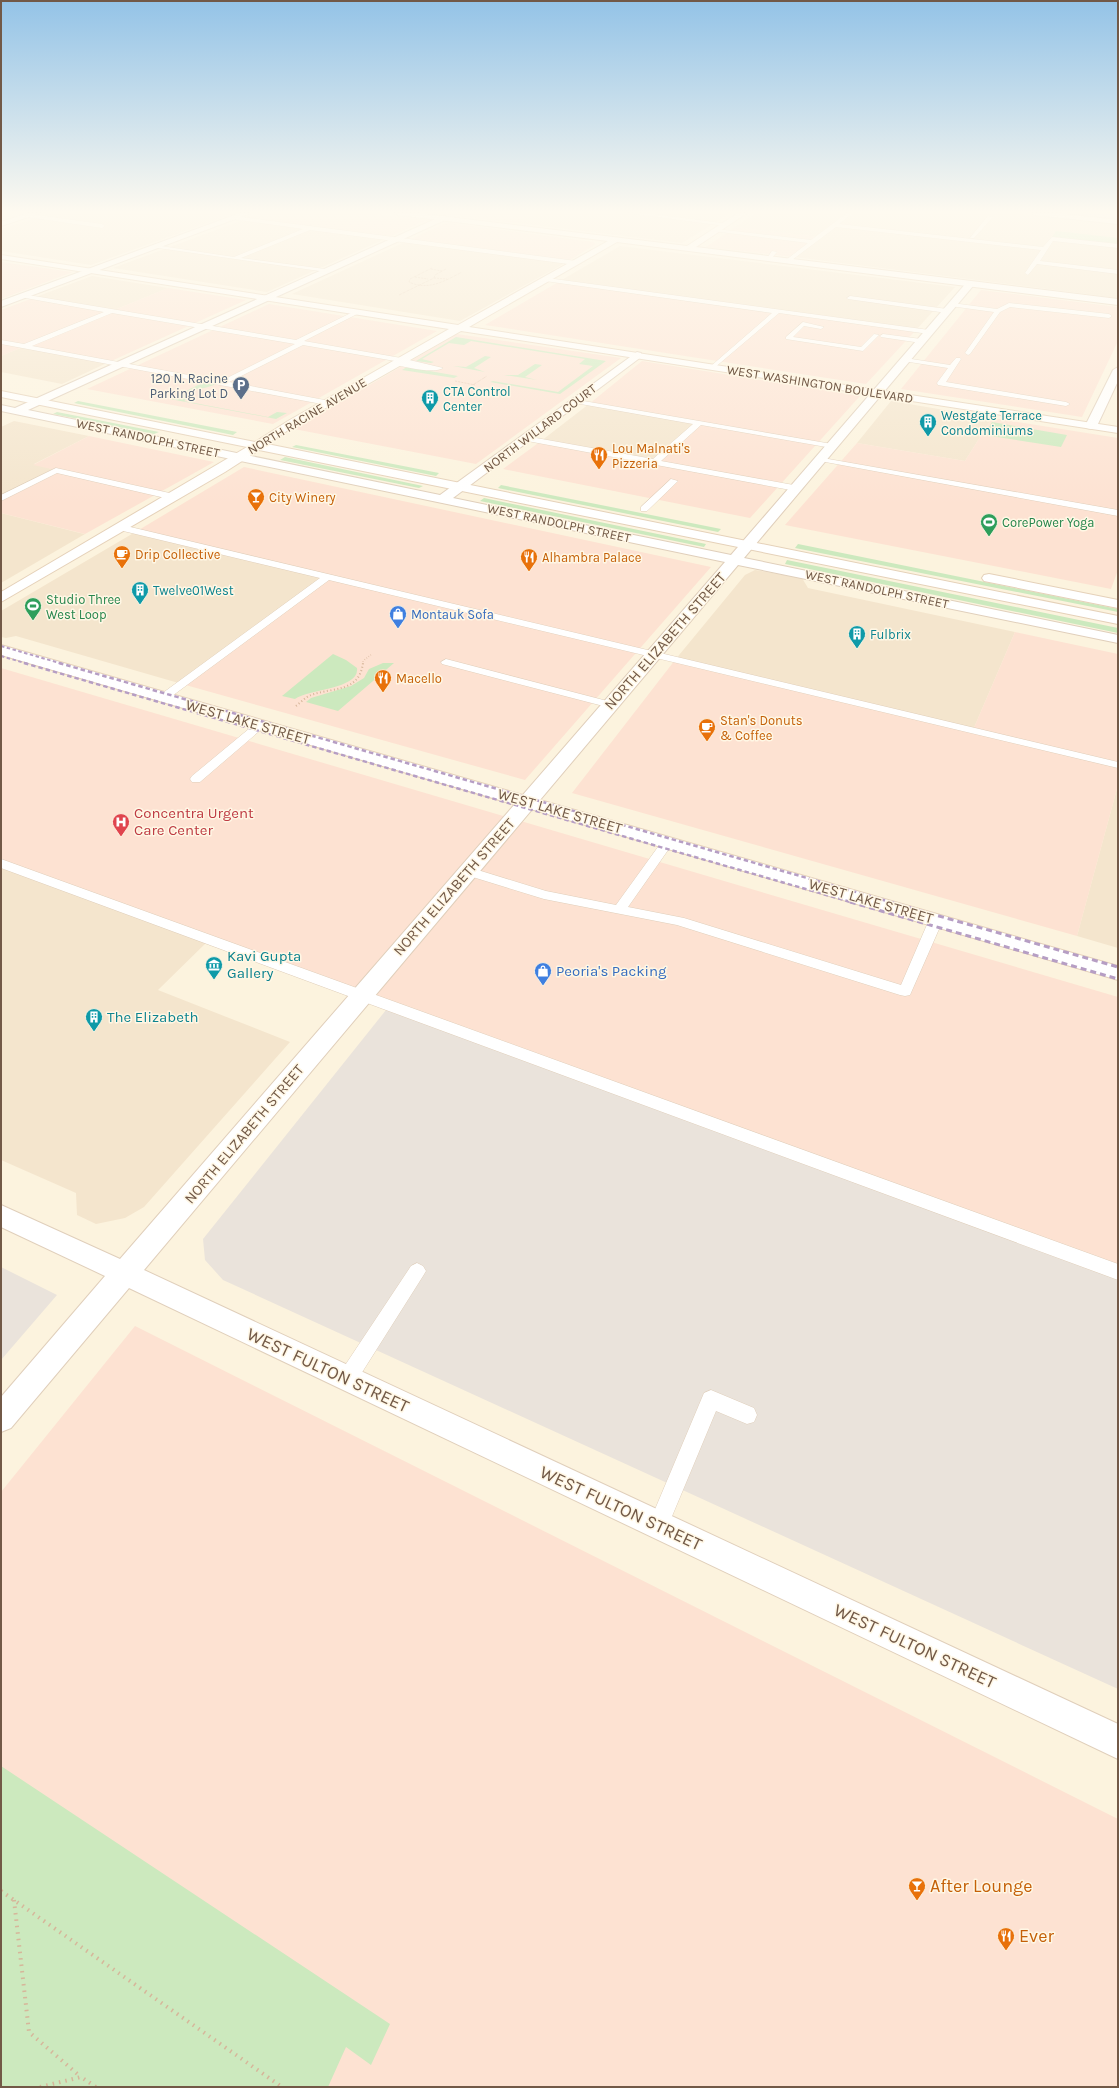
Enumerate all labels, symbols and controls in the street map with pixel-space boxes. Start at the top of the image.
street label: WEST WASHINGTON BOULEVARD [726,362,914,406]
place label: 120 N. Racine Parking Lot D [150,371,228,401]
street label: NORTH RACINE AVENUE [245,374,369,458]
parking icon: 120 N. Racine Parking Lot D [231,375,251,400]
street label: NORTH WILLARD COURT [481,380,600,475]
place label: CTA Control Center [443,384,511,414]
building icon: CTA Control Center [420,388,440,413]
place label: Westgate Terrace Condominiums [941,408,1042,438]
building icon: Westgate Terrace Condominiums [918,412,938,437]
street label: WEST RANDOLPH STREET [75,415,222,461]
place label: Lou Malnati's Pizzeria [612,441,690,471]
restaurant icon: Lou Malnati's Pizzeria [589,445,609,470]
bar icon: City Winery [246,487,266,512]
place label: City Winery [269,490,336,505]
street label: WEST RANDOLPH STREET [486,500,633,546]
sports icon: CorePower Yoga [979,512,999,537]
place label: CorePower Yoga [1002,515,1095,530]
cafe icon: Drip Collective [112,544,132,569]
place label: Drip Collective [135,547,221,562]
restaurant icon: Alhambra Palace [519,547,539,572]
place label: Alhambra Palace [542,550,642,565]
street label: WEST RANDOLPH STREET [804,566,951,612]
street label: NORTH ELIZABETH STREET [600,568,730,713]
building icon: Twelve01West [130,580,150,605]
place label: Twelve01West [153,583,234,598]
place label: Studio Three West Loop [46,592,121,622]
sports icon: Studio Three West Loop [23,596,43,621]
shop icon: Montauk Sofa [388,604,408,629]
place label: Montauk Sofa [411,607,494,622]
building icon: Fulbrix [847,624,867,649]
place label: Fulbrix [870,627,911,642]
restaurant icon: Macello [373,668,393,693]
place label: Macello [396,671,442,686]
street label: WEST LAKE STREET [184,696,313,749]
place label: Stan's Donuts & Coffee [720,713,803,743]
cafe icon: Stan's Donuts & Coffee [697,717,717,742]
street label: WEST LAKE STREET [496,785,625,838]
place label: Concentra Urgent Care Center [134,804,254,839]
hospital icon: Concentra Urgent Care Center [111,812,131,837]
street label: NORTH ELIZABETH STREET [389,814,519,959]
street label: WEST LAKE STREET [807,875,936,928]
place label: Kavi Gupta Gallery [227,947,301,982]
museum icon: Kavi Gupta Gallery [204,955,224,980]
shop icon: Peoria's Packing [533,961,553,986]
place label: Peoria's Packing [556,962,667,980]
building icon: The Elizabeth [84,1007,104,1032]
place label: The Elizabeth [107,1008,199,1026]
street label: NORTH ELIZABETH STREET [180,1060,308,1207]
street label: WEST FULTON STREET [243,1323,413,1417]
street label: WEST FULTON STREET [536,1461,706,1555]
street label: WEST FULTON STREET [830,1599,1000,1693]
place label: After Lounge [930,1875,1033,1897]
bar icon: After Lounge [907,1876,927,1901]
place label: Ever [1019,1925,1054,1947]
restaurant icon: Ever [996,1926,1016,1951]

